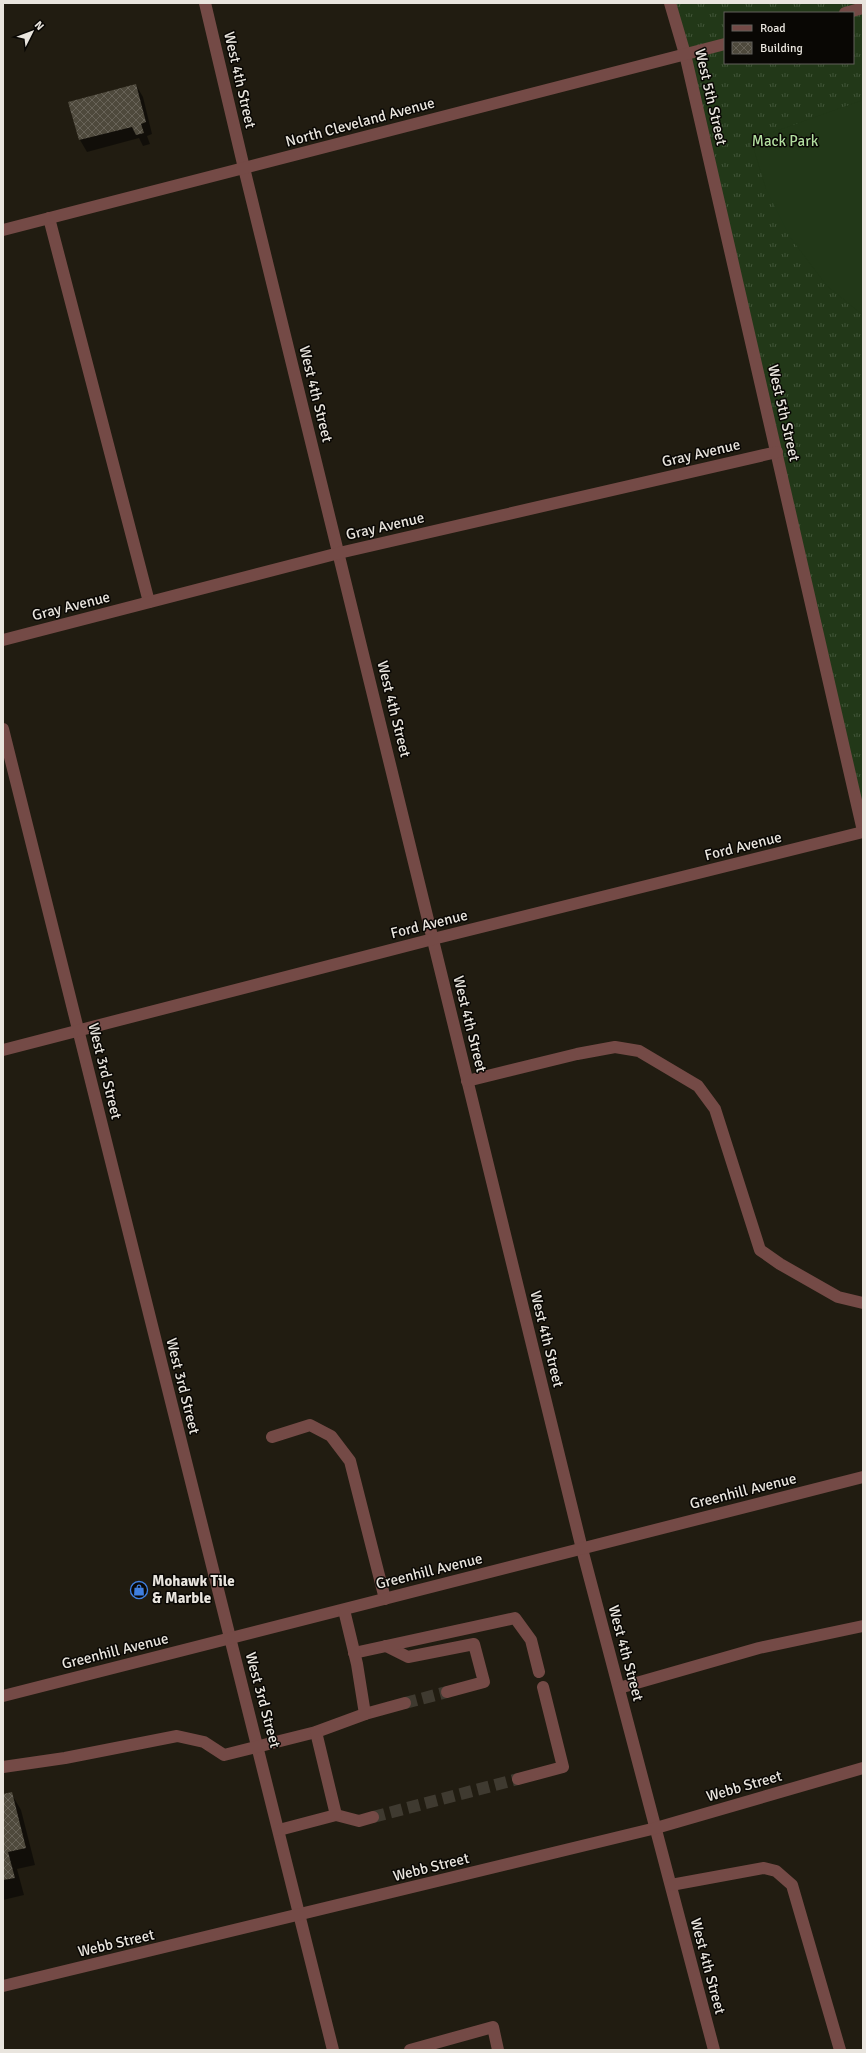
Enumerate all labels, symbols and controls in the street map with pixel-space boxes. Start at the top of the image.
north arrow [12,12,52,52]
legend [724,12,854,64]
text: N [32,18,46,33]
text: Road [760,21,786,36]
street label: West 4th Street [220,30,260,130]
text: Building [760,41,803,56]
street label: West 5th Street [691,47,731,147]
street label: North Cleveland Avenue [283,93,437,151]
park label: Mack Park [752,132,819,150]
street label: West 4th Street [295,344,337,444]
street label: West 5th Street [764,363,804,463]
street label: Gray Avenue [660,435,742,471]
street label: Gray Avenue [344,508,426,544]
street label: Gray Avenue [30,588,112,624]
street label: West 4th Street [373,659,415,759]
street label: Ford Avenue [703,828,783,864]
street label: Ford Avenue [389,906,469,942]
street label: West 4th Street [449,974,491,1074]
street label: West 3rd Street [84,1021,126,1121]
street label: West 4th Street [526,1289,568,1389]
street label: West 3rd Street [162,1336,204,1436]
street label: Greenhill Avenue [688,1469,798,1513]
street label: Greenhill Avenue [374,1549,484,1593]
place label: Mohawk Tile & Marble [152,1572,235,1607]
shop icon: Mohawk Tile & Marble [129,1580,149,1600]
street label: West 4th Street [605,1603,647,1703]
street label: Greenhill Avenue [60,1629,170,1673]
street label: West 3rd Street [242,1650,284,1750]
street label: Webb Street [704,1767,784,1805]
street label: Webb Street [391,1849,471,1885]
street label: West 4th Street [687,1916,729,2016]
street label: Webb Street [76,1925,156,1961]

